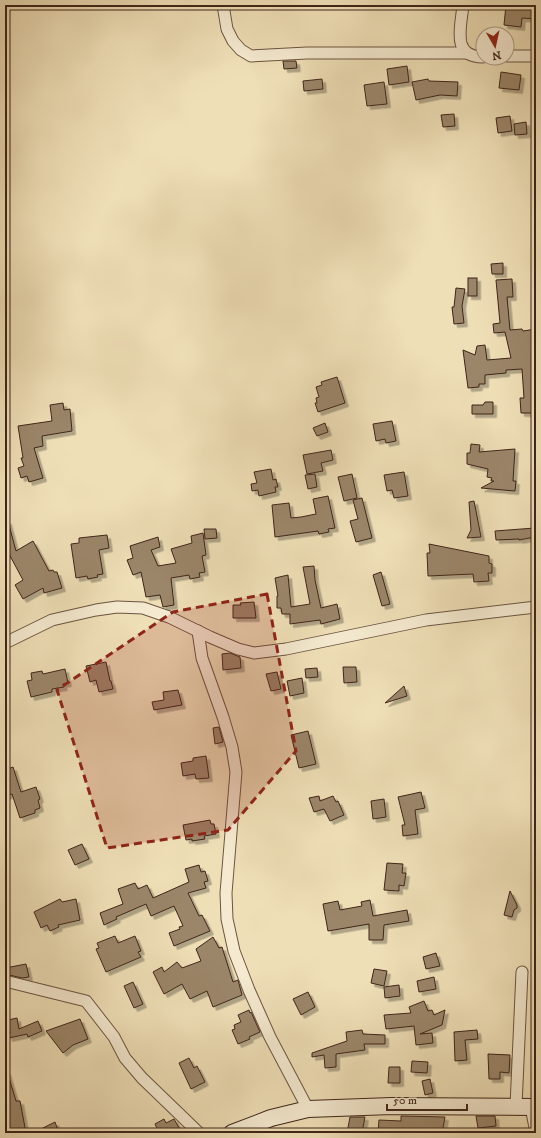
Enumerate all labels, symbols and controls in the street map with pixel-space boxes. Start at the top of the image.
north arrow [475,26,515,66]
text: N [491,47,502,63]
scale bar [387,1086,467,1112]
text: 50 m [393,1093,417,1108]

